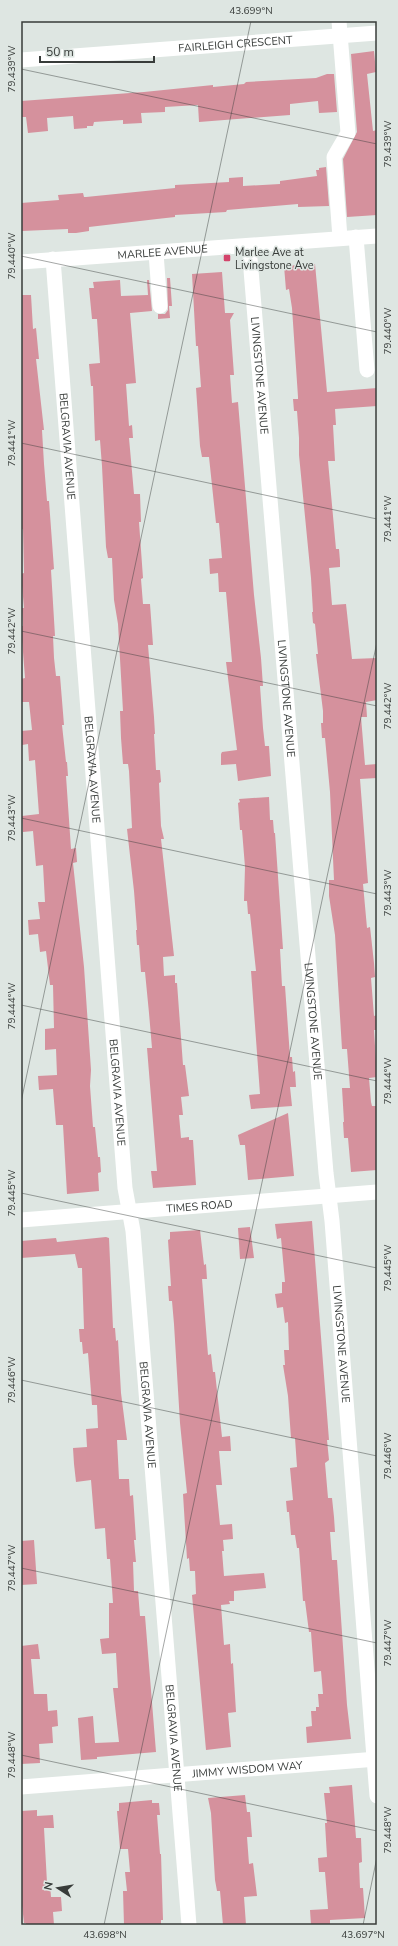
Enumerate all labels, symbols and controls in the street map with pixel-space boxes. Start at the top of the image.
text: 43.699°N [229,4,273,18]
street label: FAIRLEIGH CRESCENT [178,32,293,56]
scale bar [40,38,154,64]
text: 50 m [46,44,74,60]
text: 79.439°W [5,45,19,93]
text: 79.439°W [381,120,395,168]
text: 79.440°W [5,232,19,280]
street label: MARLEE AVENUE [117,241,208,262]
place label: Marlee Ave at Livingstone Ave [235,245,314,273]
marker: Marlee Ave at Livingstone Ave [222,253,232,263]
text: 79.440°W [381,307,395,355]
street label: LIVINGSTONE AVENUE [247,316,272,435]
street label: BELGRAVIA AVENUE [56,392,79,501]
text: 79.441°W [5,419,19,467]
text: 79.441°W [381,495,395,543]
text: 79.442°W [5,607,19,655]
street label: LIVINGSTONE AVENUE [274,639,299,758]
text: 79.442°W [381,682,395,730]
street label: BELGRAVIA AVENUE [81,715,104,824]
text: 79.443°W [5,794,19,842]
text: 79.443°W [381,869,395,917]
street label: LIVINGSTONE AVENUE [301,962,326,1081]
text: 79.444°W [5,982,19,1030]
street label: BELGRAVIA AVENUE [106,1038,129,1147]
text: 79.444°W [381,1057,395,1105]
text: 79.445°W [5,1169,19,1217]
street label: TIMES ROAD [166,1196,233,1216]
text: 79.445°W [381,1244,395,1292]
street label: LIVINGSTONE AVENUE [330,1285,354,1403]
text: 79.446°W [5,1356,19,1404]
street label: BELGRAVIA AVENUE [136,1361,160,1469]
text: 79.446°W [381,1432,395,1480]
text: 79.447°W [5,1544,19,1592]
text: 79.447°W [381,1619,395,1667]
street label: BELGRAVIA AVENUE [162,1684,186,1792]
text: 79.448°W [5,1731,19,1779]
street label: JIMMY WISDOM WAY [191,1757,303,1781]
text: 79.448°W [381,1806,395,1854]
north arrow [38,1868,78,1908]
text: N [41,1880,57,1892]
text: 43.698°N [83,1928,127,1942]
text: 43.697°N [341,1928,385,1942]

